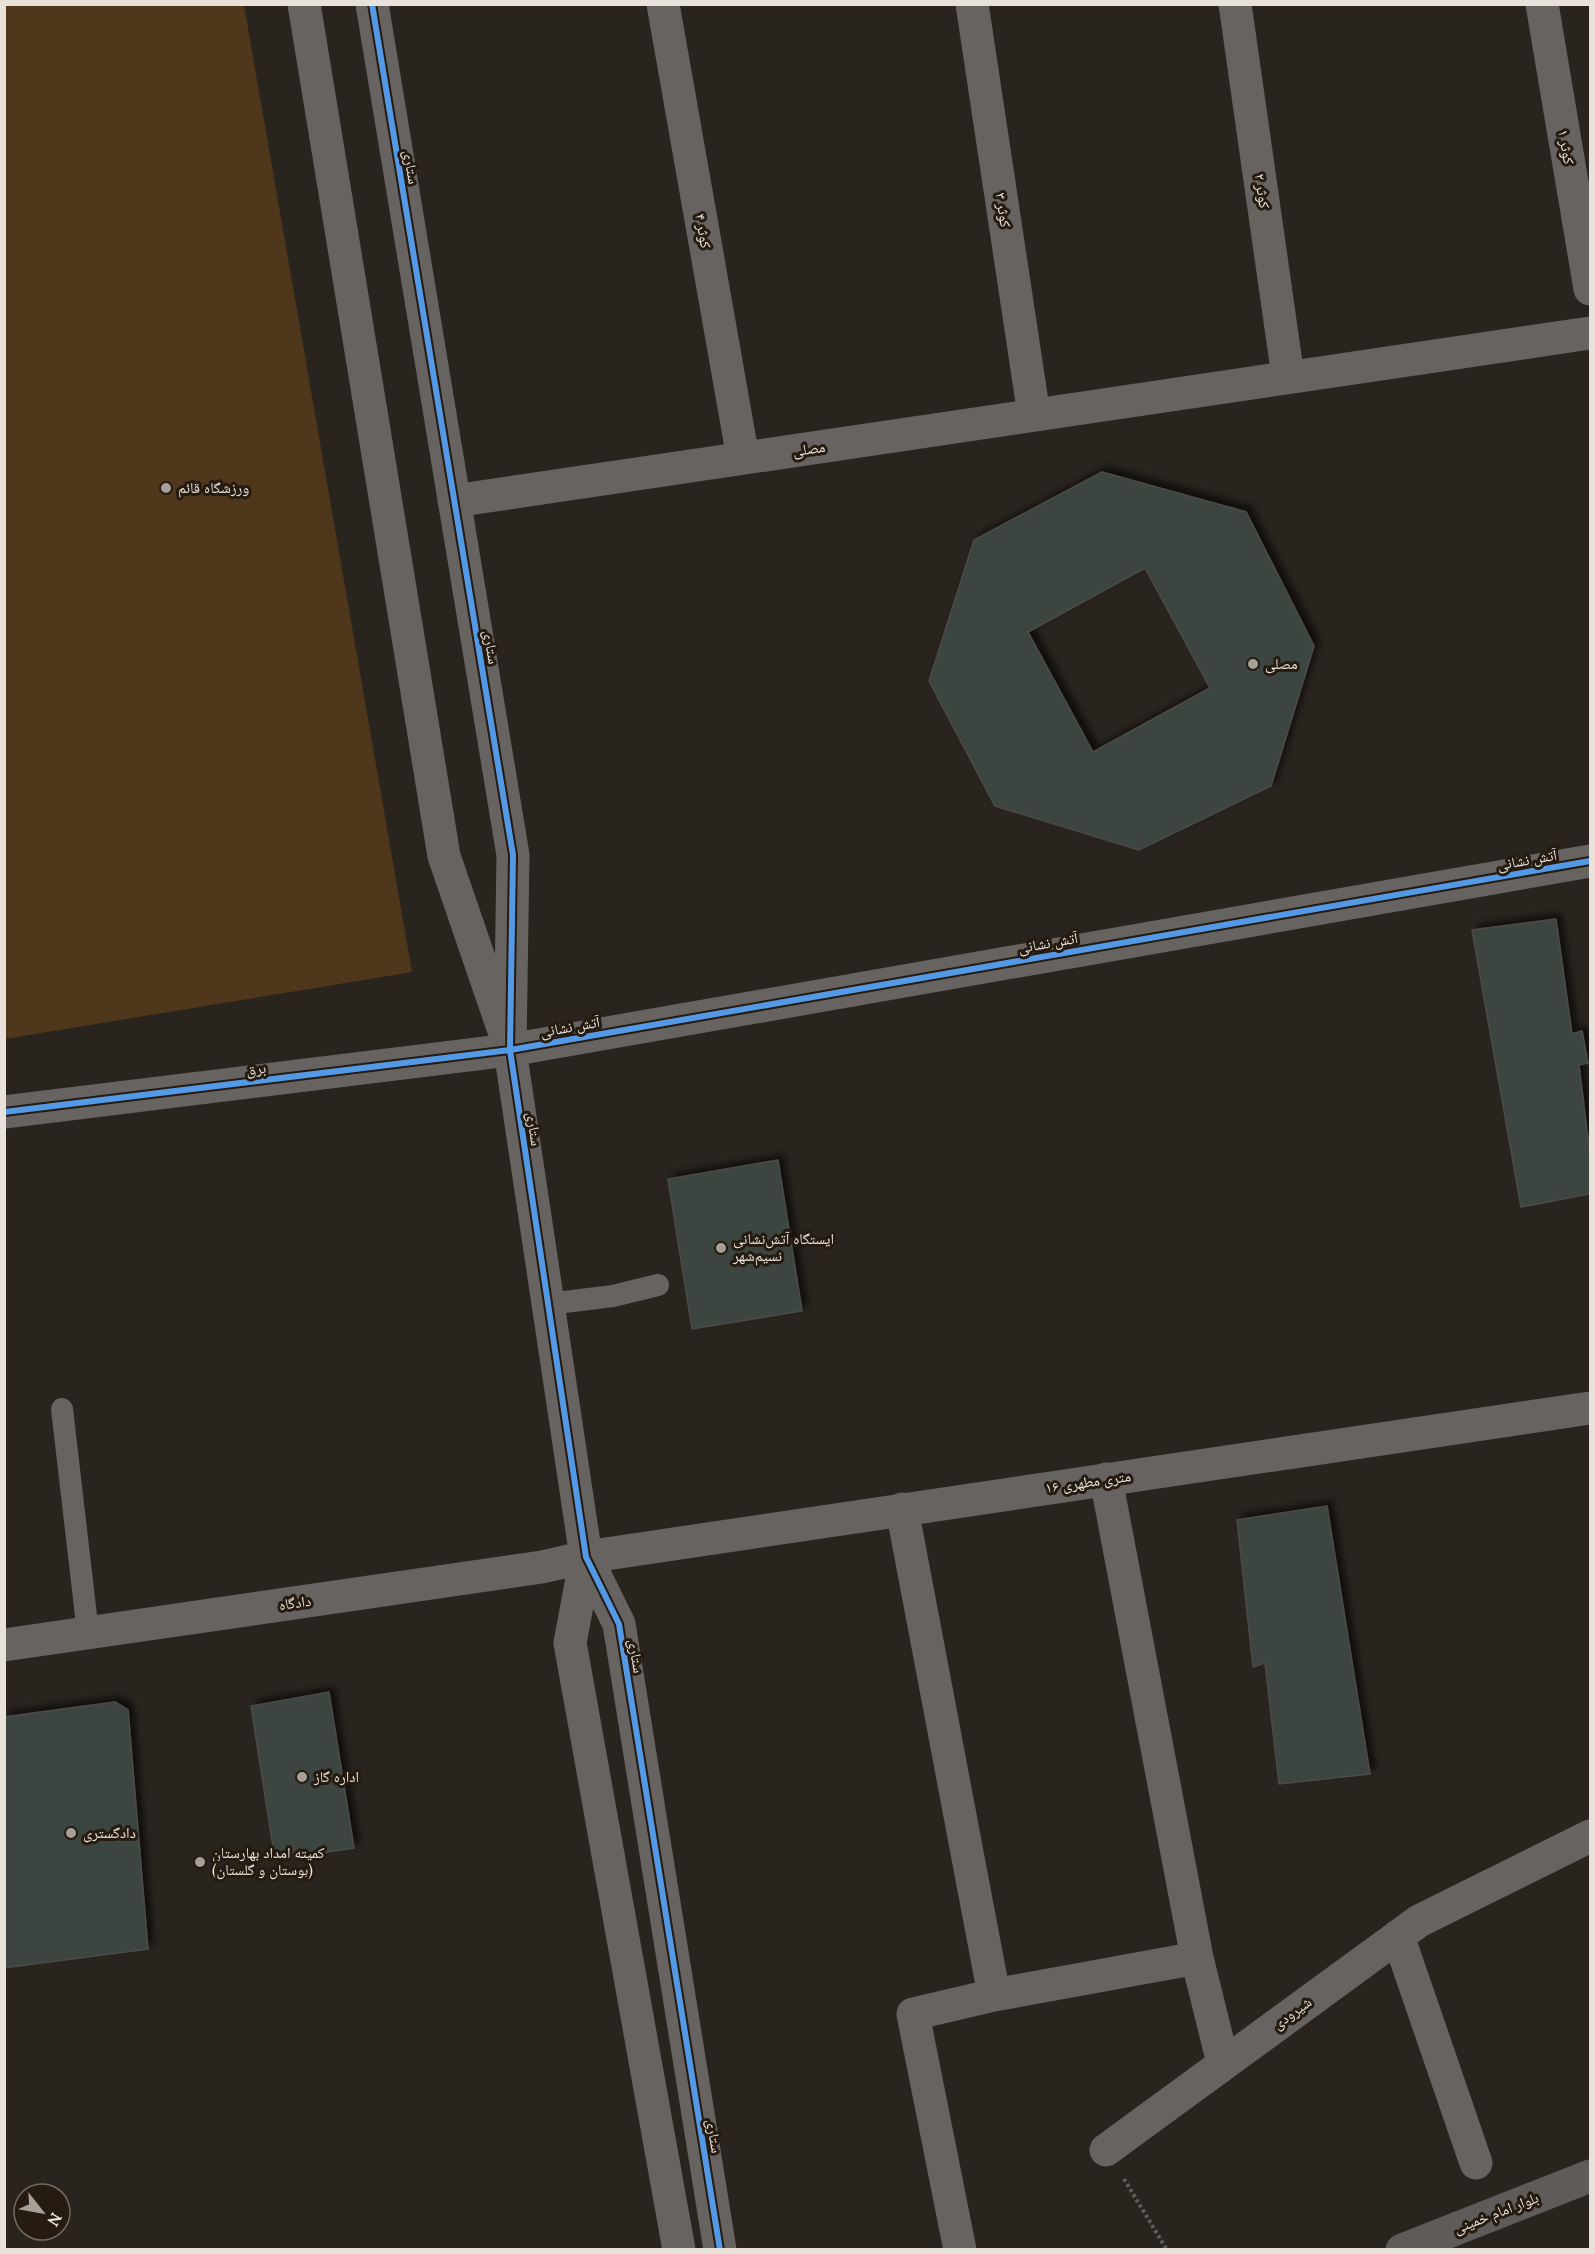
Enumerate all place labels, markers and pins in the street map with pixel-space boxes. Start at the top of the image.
place label: ورزشگاه قائم [178,478,249,498]
marker: ورزشگاه قائم [159,481,173,495]
place label: مصلی [1265,654,1298,674]
marker: مصلی [1246,657,1260,671]
place label: ایستگاه آتش‌نشانی نسیم‌شهر [732,1229,834,1266]
marker: ایستگاه آتش‌نشانی نسیم‌شهر [714,1241,728,1255]
place label: اداره گاز [313,1767,359,1786]
marker: اداره گاز [295,1770,309,1784]
place label: دادگستری [83,1823,136,1843]
marker: دادگستری [64,1826,78,1840]
place label: کمیته امداد بهارستان (بوستان و گلستان) [212,1843,324,1880]
marker: کمیته امداد بهارستان (بوستان و گلستان) [193,1855,207,1869]

